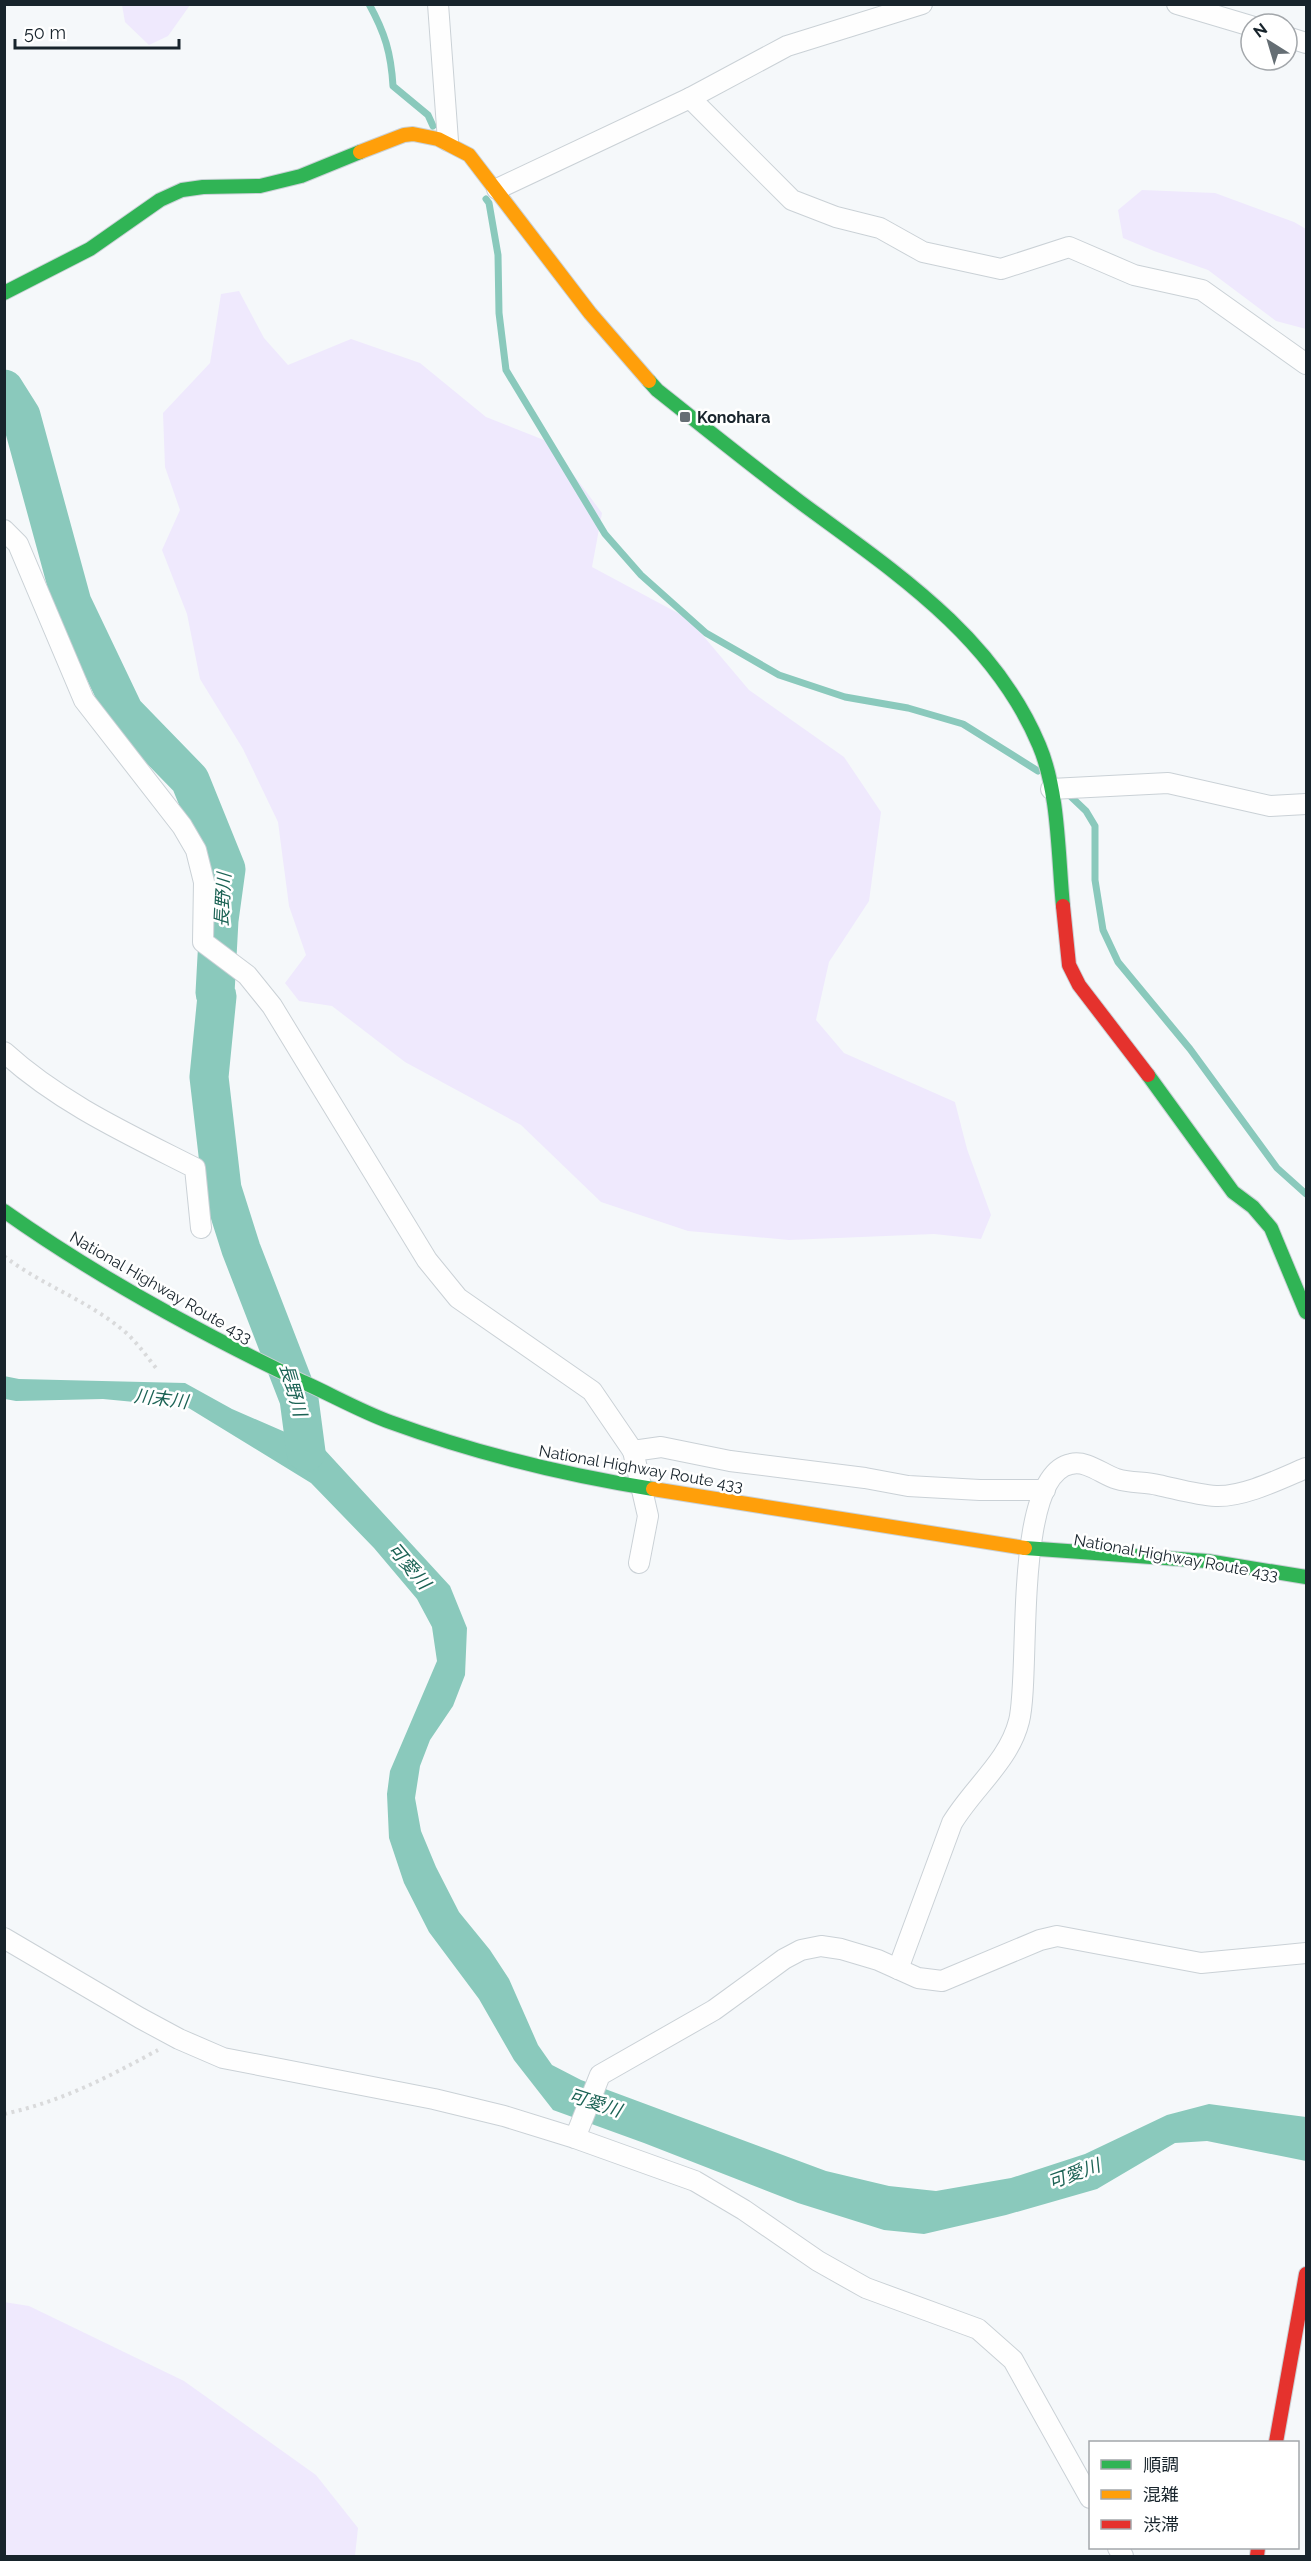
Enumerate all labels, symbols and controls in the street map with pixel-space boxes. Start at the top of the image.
scale bar [15,12,178,50]
north arrow [1239,12,1299,72]
text: N [1250,19,1271,42]
text: 50 m [24,22,66,43]
place label: Konohara [697,408,770,427]
marker: Konohara [678,410,692,424]
water label: 長野川 [211,870,235,927]
street label: National Highway Route 433 [66,1227,255,1347]
water label: 長野川 [276,1361,312,1421]
water label: 川末川 [133,1385,191,1412]
street label: National Highway Route 433 [537,1441,744,1496]
street label: National Highway Route 433 [1072,1530,1279,1585]
water label: 可愛川 [384,1538,436,1595]
water label: 可愛川 [566,2084,626,2121]
water label: 可愛川 [1045,2154,1105,2193]
legend [1089,2441,1299,2549]
text: 順調 [1143,2454,1179,2475]
text: 混雑 [1143,2484,1179,2505]
text: 渋滞 [1143,2514,1179,2535]

